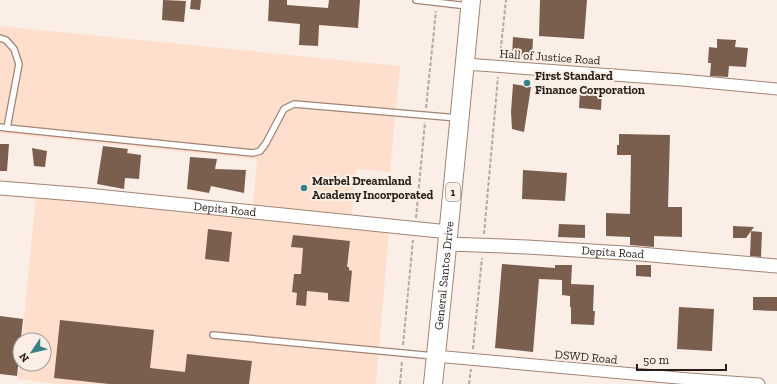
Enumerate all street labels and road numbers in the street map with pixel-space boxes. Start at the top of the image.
street label: Hall of Justice Road [499,46,601,68]
road number: 1 [446,183,460,201]
street label: Depita Road [193,199,257,219]
street label: General Santos Drive [432,220,456,331]
street label: Depita Road [581,243,645,261]
street label: DSWD Road [554,347,618,367]

